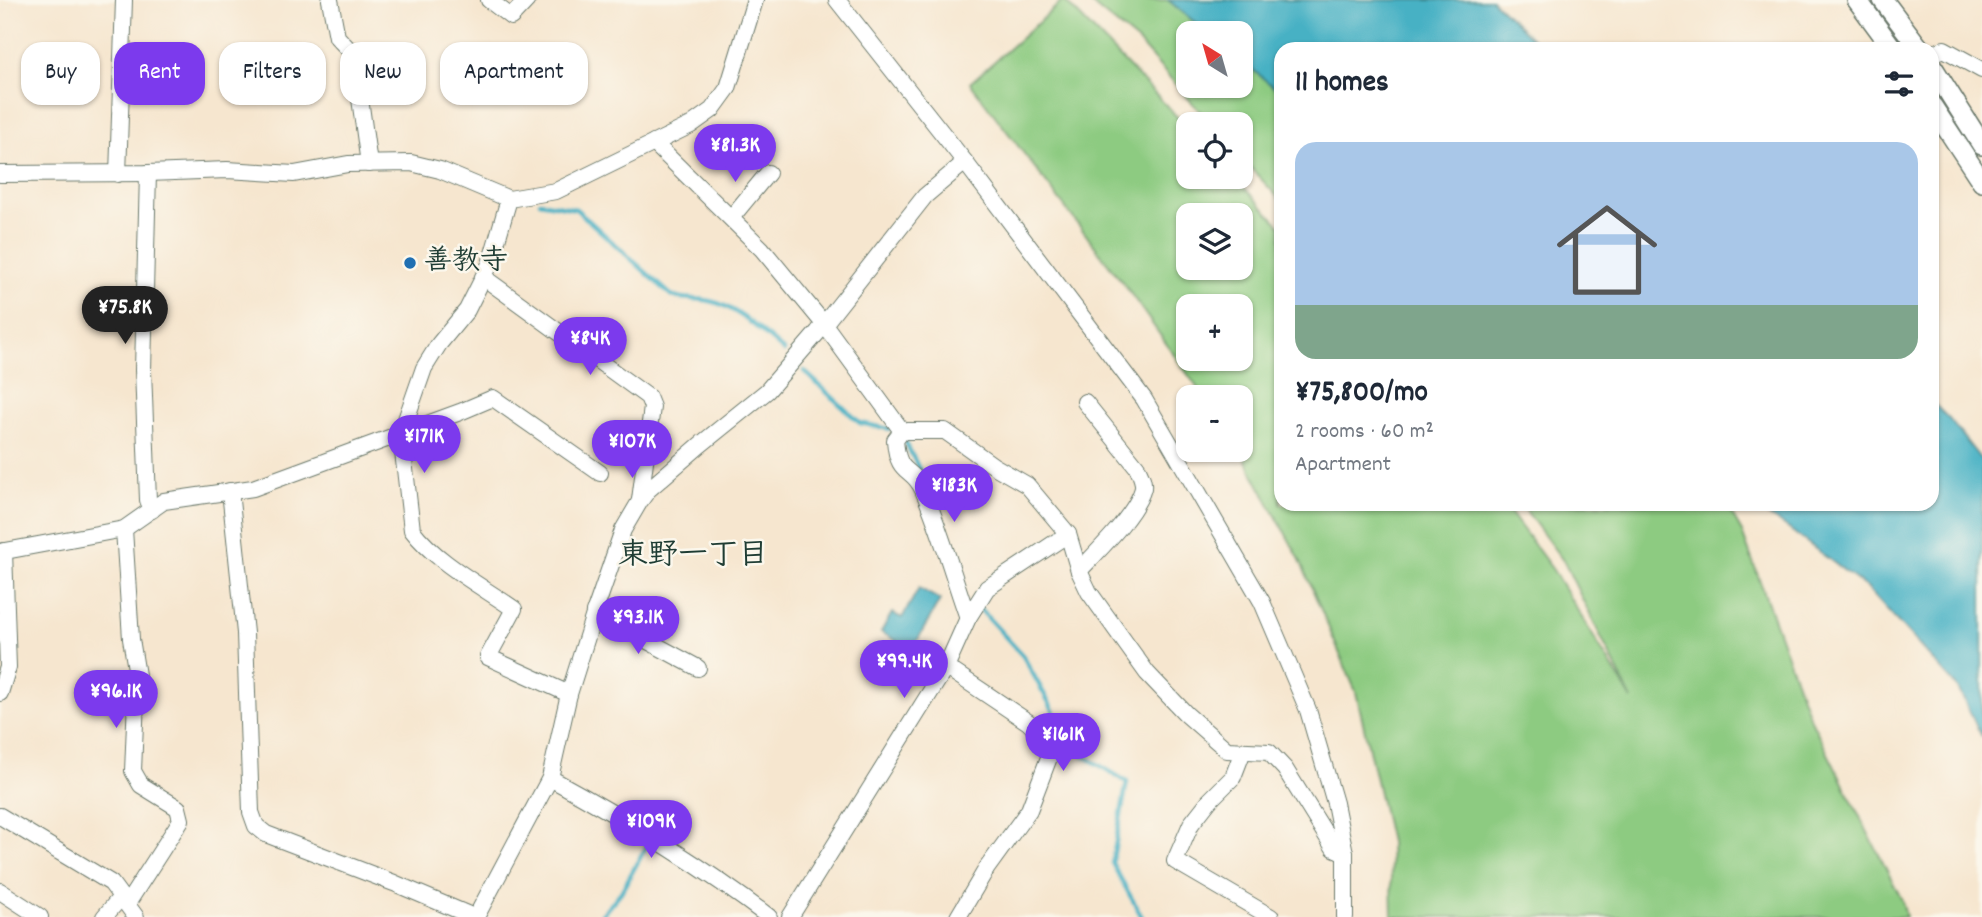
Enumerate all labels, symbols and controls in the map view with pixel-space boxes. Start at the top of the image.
north arrow [1176,21,1253,98]
map controls [1176,21,1253,462]
chip: Buy [21,42,100,105]
chip: Rent [114,42,205,105]
chip: Filters [219,42,326,105]
chip: New [340,42,426,105]
chip: Apartment [440,42,588,105]
text: 11 homes [1295,63,1389,106]
icon: filters [1880,65,1918,103]
button: locate [1176,112,1253,189]
pin: ¥81.3K [678,124,792,184]
text: ¥81.3K [710,130,760,163]
icon: home [1544,187,1670,313]
button: layers [1176,203,1253,280]
place label: 善教寺 [424,243,508,283]
marker: 善教寺 [402,255,418,271]
pin: ¥75.8K [68,286,182,346]
text: ¥75.8K [98,292,152,325]
button: + [1176,294,1253,371]
pin: ¥84K [549,318,631,377]
text: ¥84K [570,323,610,356]
text: ¥75,800/mo [1295,373,1428,416]
button: − [1176,385,1253,462]
pin: ¥171K [375,416,473,475]
text: 2 rooms · 60 m² [1295,416,1434,449]
pin: ¥107K [583,420,681,480]
text: ¥171K [404,421,444,454]
text: ¥107K [608,426,656,459]
text: Apartment [1295,449,1391,482]
pin: ¥183K [905,464,1003,524]
text: ¥183K [931,470,977,503]
district label: 東野一丁目 [618,536,768,579]
pin: ¥93.1K [581,596,695,656]
text: ¥93.1K [612,602,664,635]
pin: ¥99.4K [847,640,961,700]
text: ¥99.4K [876,646,932,679]
pin: ¥96.1K [59,670,173,730]
text: ¥96.1K [90,676,142,709]
pin: ¥161K [1014,714,1112,773]
text: ¥161K [1041,719,1085,752]
pin: ¥109K [602,800,700,860]
text: ¥109K [626,806,676,839]

